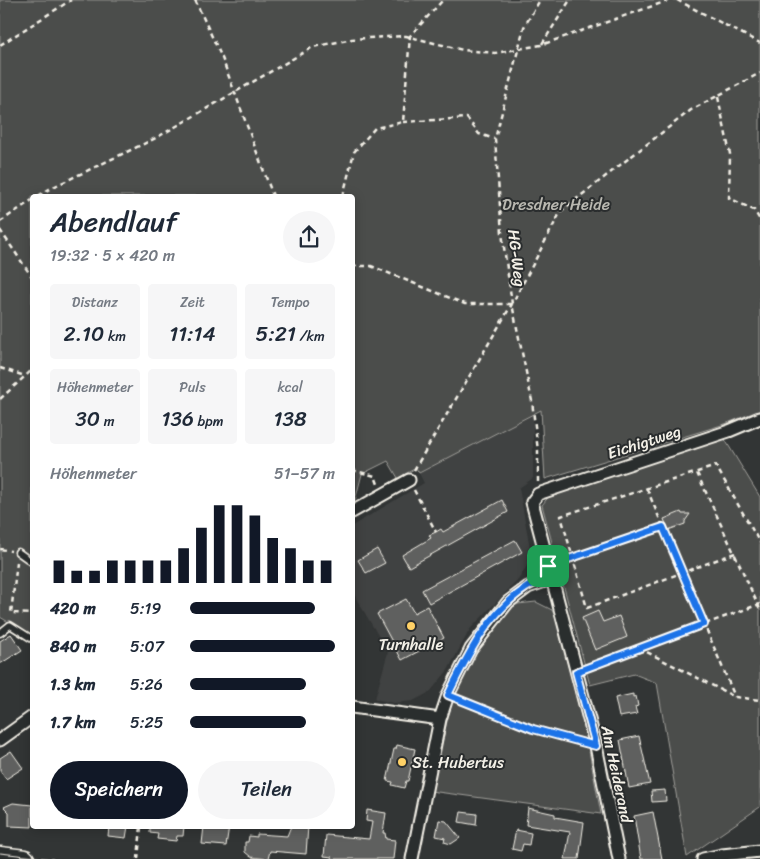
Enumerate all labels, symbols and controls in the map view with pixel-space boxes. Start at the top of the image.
park label: Dresdner Heide [502,190,610,219]
text: Abendlauf [50,197,177,246]
button: share [283,211,335,263]
street label: HG-Weg [499,228,535,288]
text: 19:32 · 5 × 420 m [50,241,175,270]
text: Distanz [72,290,118,315]
text: Zeit [180,290,205,315]
text: Tempo [271,290,310,315]
text: 2.10 [64,315,104,353]
text: 11:14 [169,315,216,353]
text: 5:21 [256,315,296,353]
text: km [104,324,126,349]
text: /km [296,324,325,349]
text: Höhenmeter [57,375,133,400]
text: Puls [179,375,206,400]
text: kcal [277,375,303,400]
text: 30 [75,400,100,438]
text: 136 [162,400,194,438]
text: 138 [274,400,307,438]
text: m [100,409,114,434]
text: bpm [194,409,223,434]
street label: Eichigtweg [603,416,685,468]
text: Höhenmeter [50,459,136,488]
text: 51–57 m [274,459,335,488]
pin [527,545,569,587]
icon: arrive [534,552,562,580]
text: 420 m [50,594,96,623]
text: 5:19 [130,594,161,623]
marker: Turnhalle [405,620,417,632]
place label: Turnhalle [379,630,444,659]
text: 840 m [50,632,96,661]
text: 5:07 [130,632,164,661]
text: 1.3 km [50,670,95,699]
text: 5:26 [130,670,163,699]
text: 1.7 km [50,708,96,737]
text: 5:25 [130,708,164,737]
street label: Am Heiderand [592,722,642,827]
place label: St. Hubertus [412,748,505,777]
marker: St. Hubertus [396,756,408,768]
button: Speichern [50,761,188,819]
button: Teilen [198,761,335,819]

